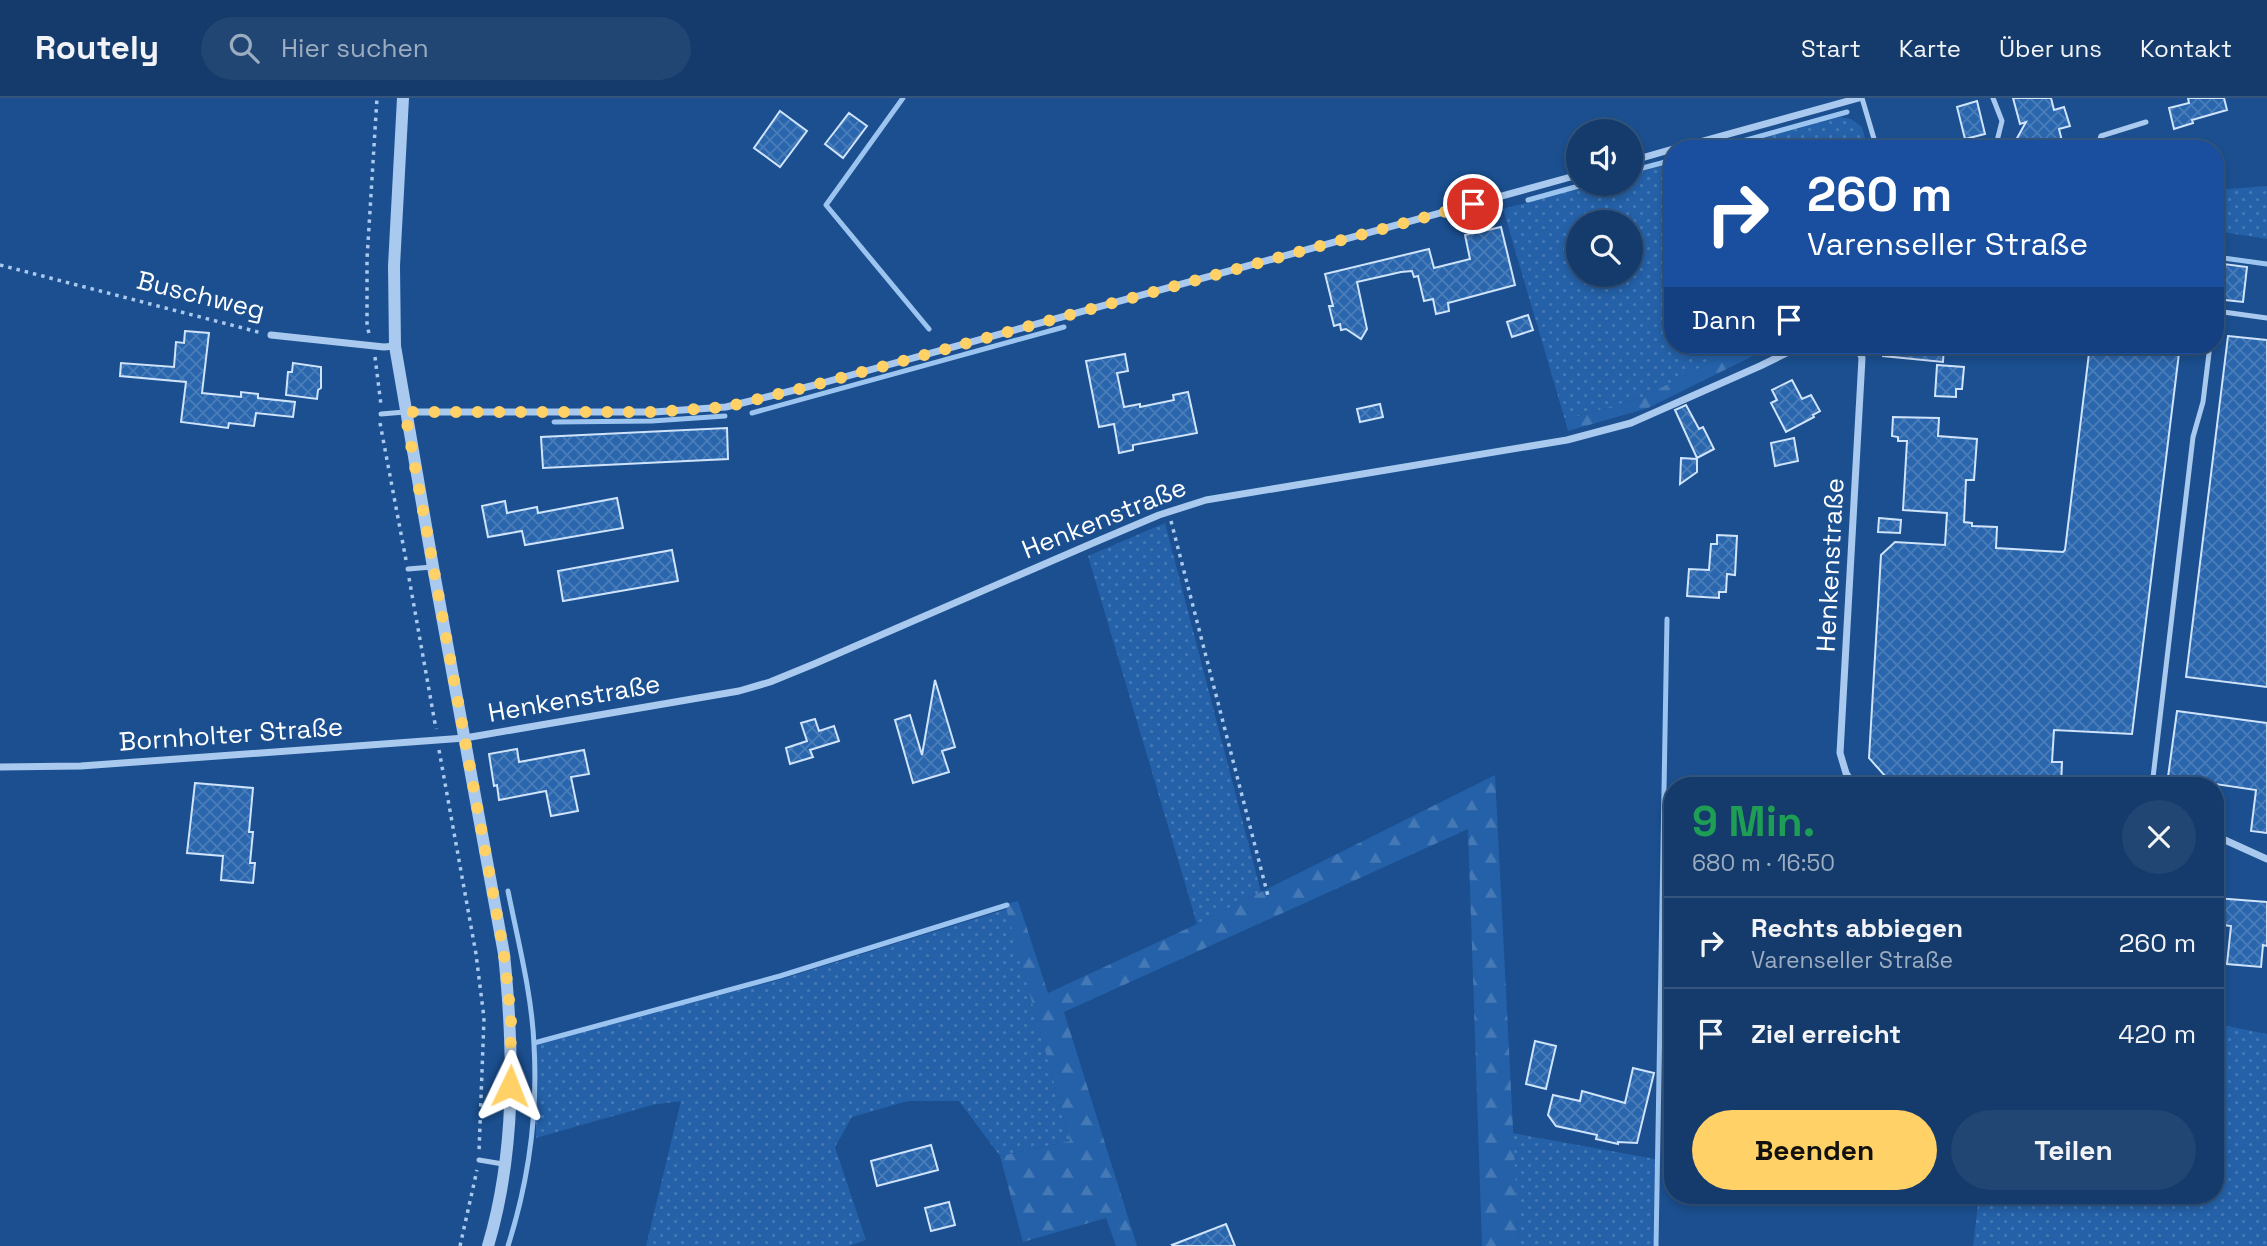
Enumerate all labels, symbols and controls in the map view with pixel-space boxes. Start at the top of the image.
search box [201,17,691,80]
text: Routely [35,27,159,69]
icon: search [225,29,263,67]
text: Hier suchen [281,31,429,65]
text: Start [1801,33,1861,64]
text: Karte [1899,33,1961,64]
text: Über uns [1999,33,2102,64]
text: Kontakt [2140,33,2232,64]
map controls [1566,119,1643,287]
button: sound [1566,119,1643,196]
text: 260 m [1807,163,1952,225]
icon: right [1692,168,1783,259]
pin [1443,174,1503,234]
icon: arrive [1454,185,1492,223]
button: search [1566,210,1643,287]
text: Varenseller Straße [1807,224,2088,264]
street label: Buschweg [133,263,269,327]
icon: arrive [1770,301,1808,339]
text: Dann [1692,303,1756,337]
street label: Henkenstraße [1017,470,1191,566]
street label: Henkenstraße [1808,477,1852,653]
street label: Henkenstraße [485,666,663,730]
street label: Bornholter Straße [118,709,344,759]
text: 9 Min. [1692,795,1815,848]
button: close [2122,800,2196,874]
text: 680 m · 16:50 [1692,848,1835,878]
text: Rechts abbiegen [1751,911,1963,945]
icon: right [1692,924,1730,962]
text: 260 m [2119,926,2196,960]
text: Varenseller Straße [1751,945,1953,975]
icon: arrive [1692,1015,1730,1053]
text: Ziel erreicht [1751,1017,1901,1051]
text: 420 m [2118,1017,2196,1051]
position arrow [473,1049,547,1123]
button: Beenden [1692,1110,1937,1190]
button: Teilen [1951,1110,2196,1190]

